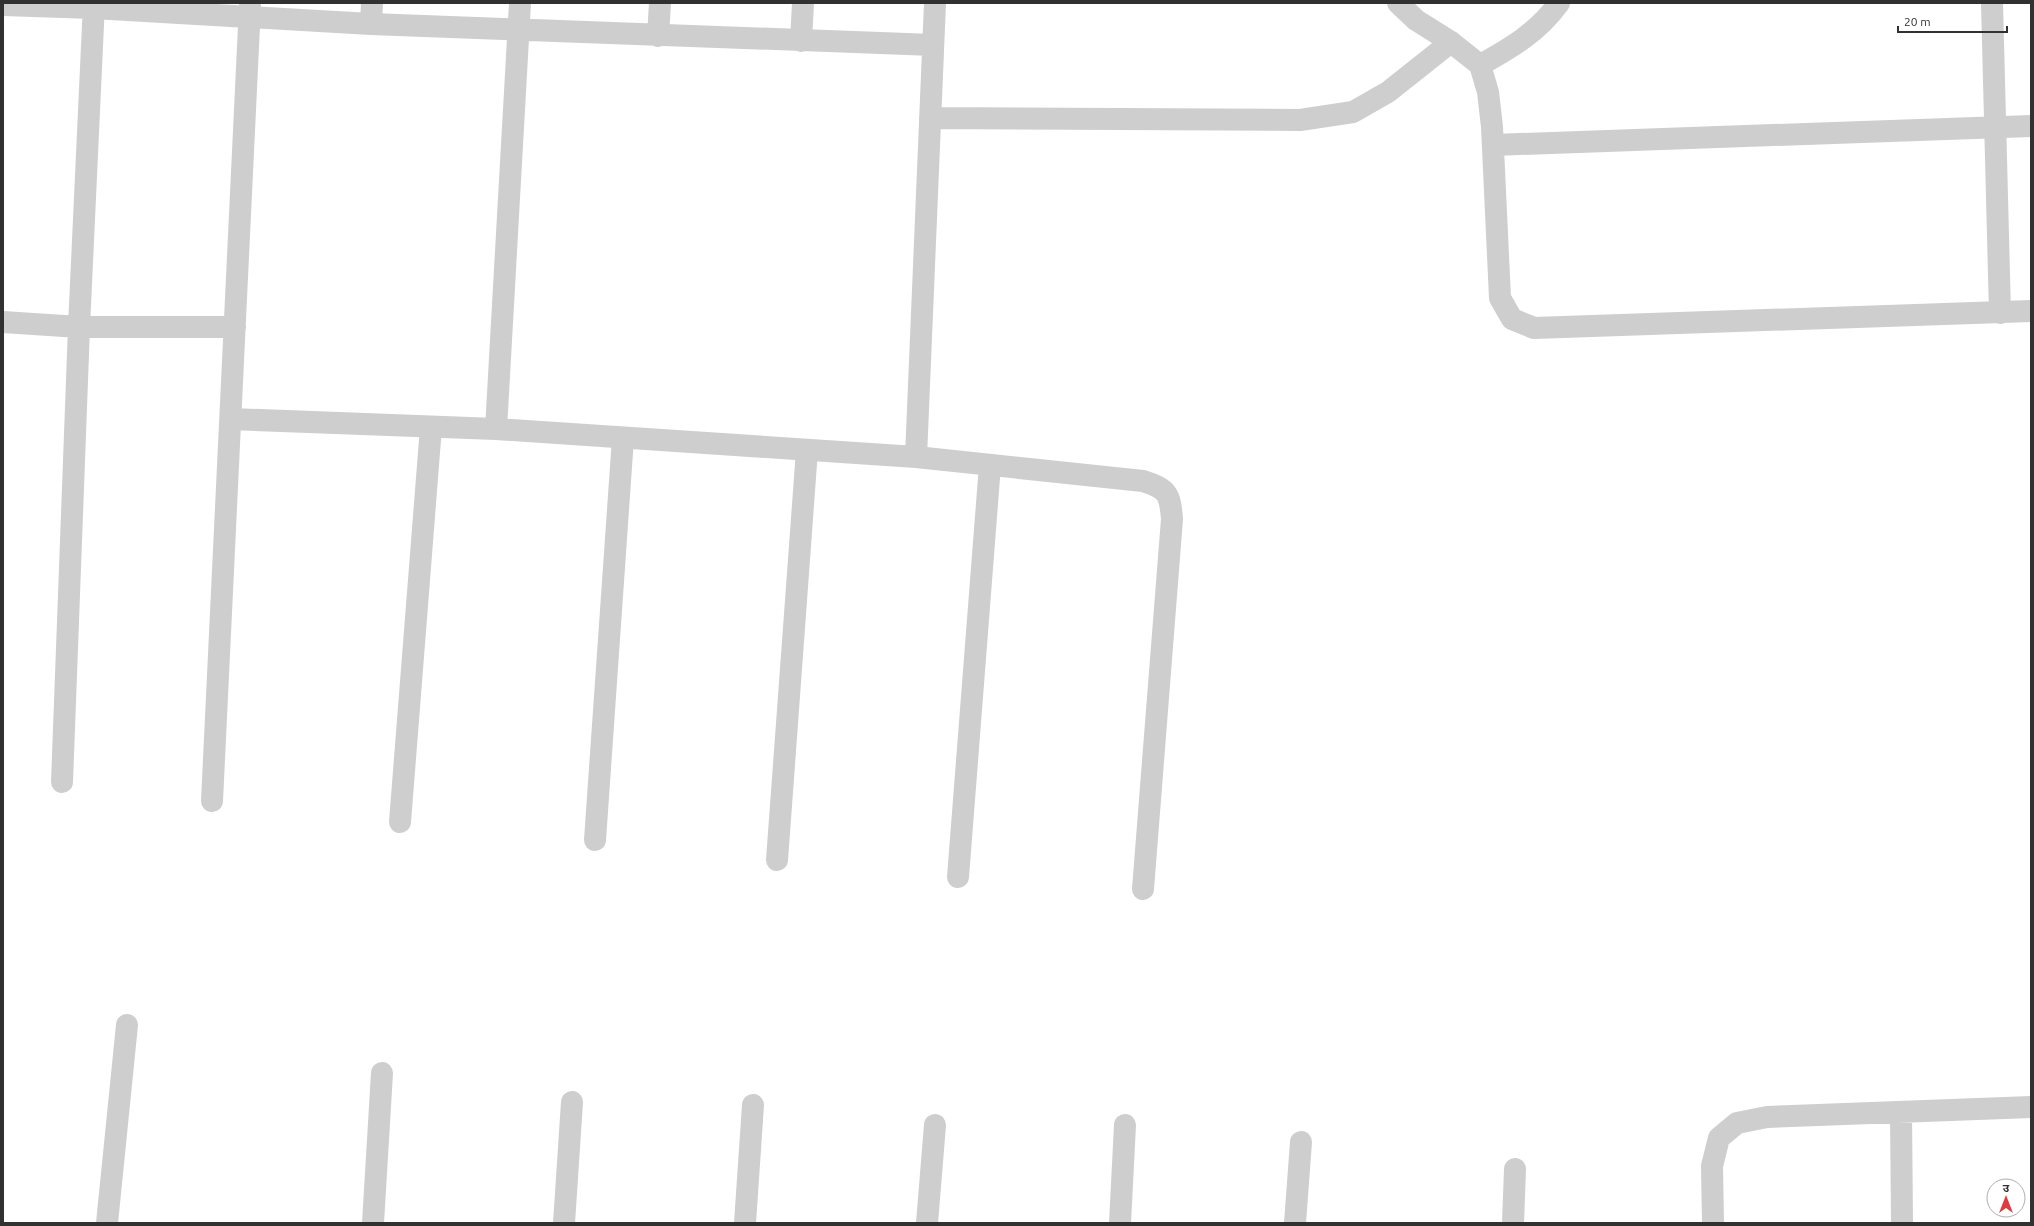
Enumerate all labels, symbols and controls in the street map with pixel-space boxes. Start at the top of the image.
scale bar [1898,8,2007,34]
text: 20 m [1904,15,1931,28]
north arrow [1986,1178,2026,1218]
text: उ [2003,1182,2010,1194]

